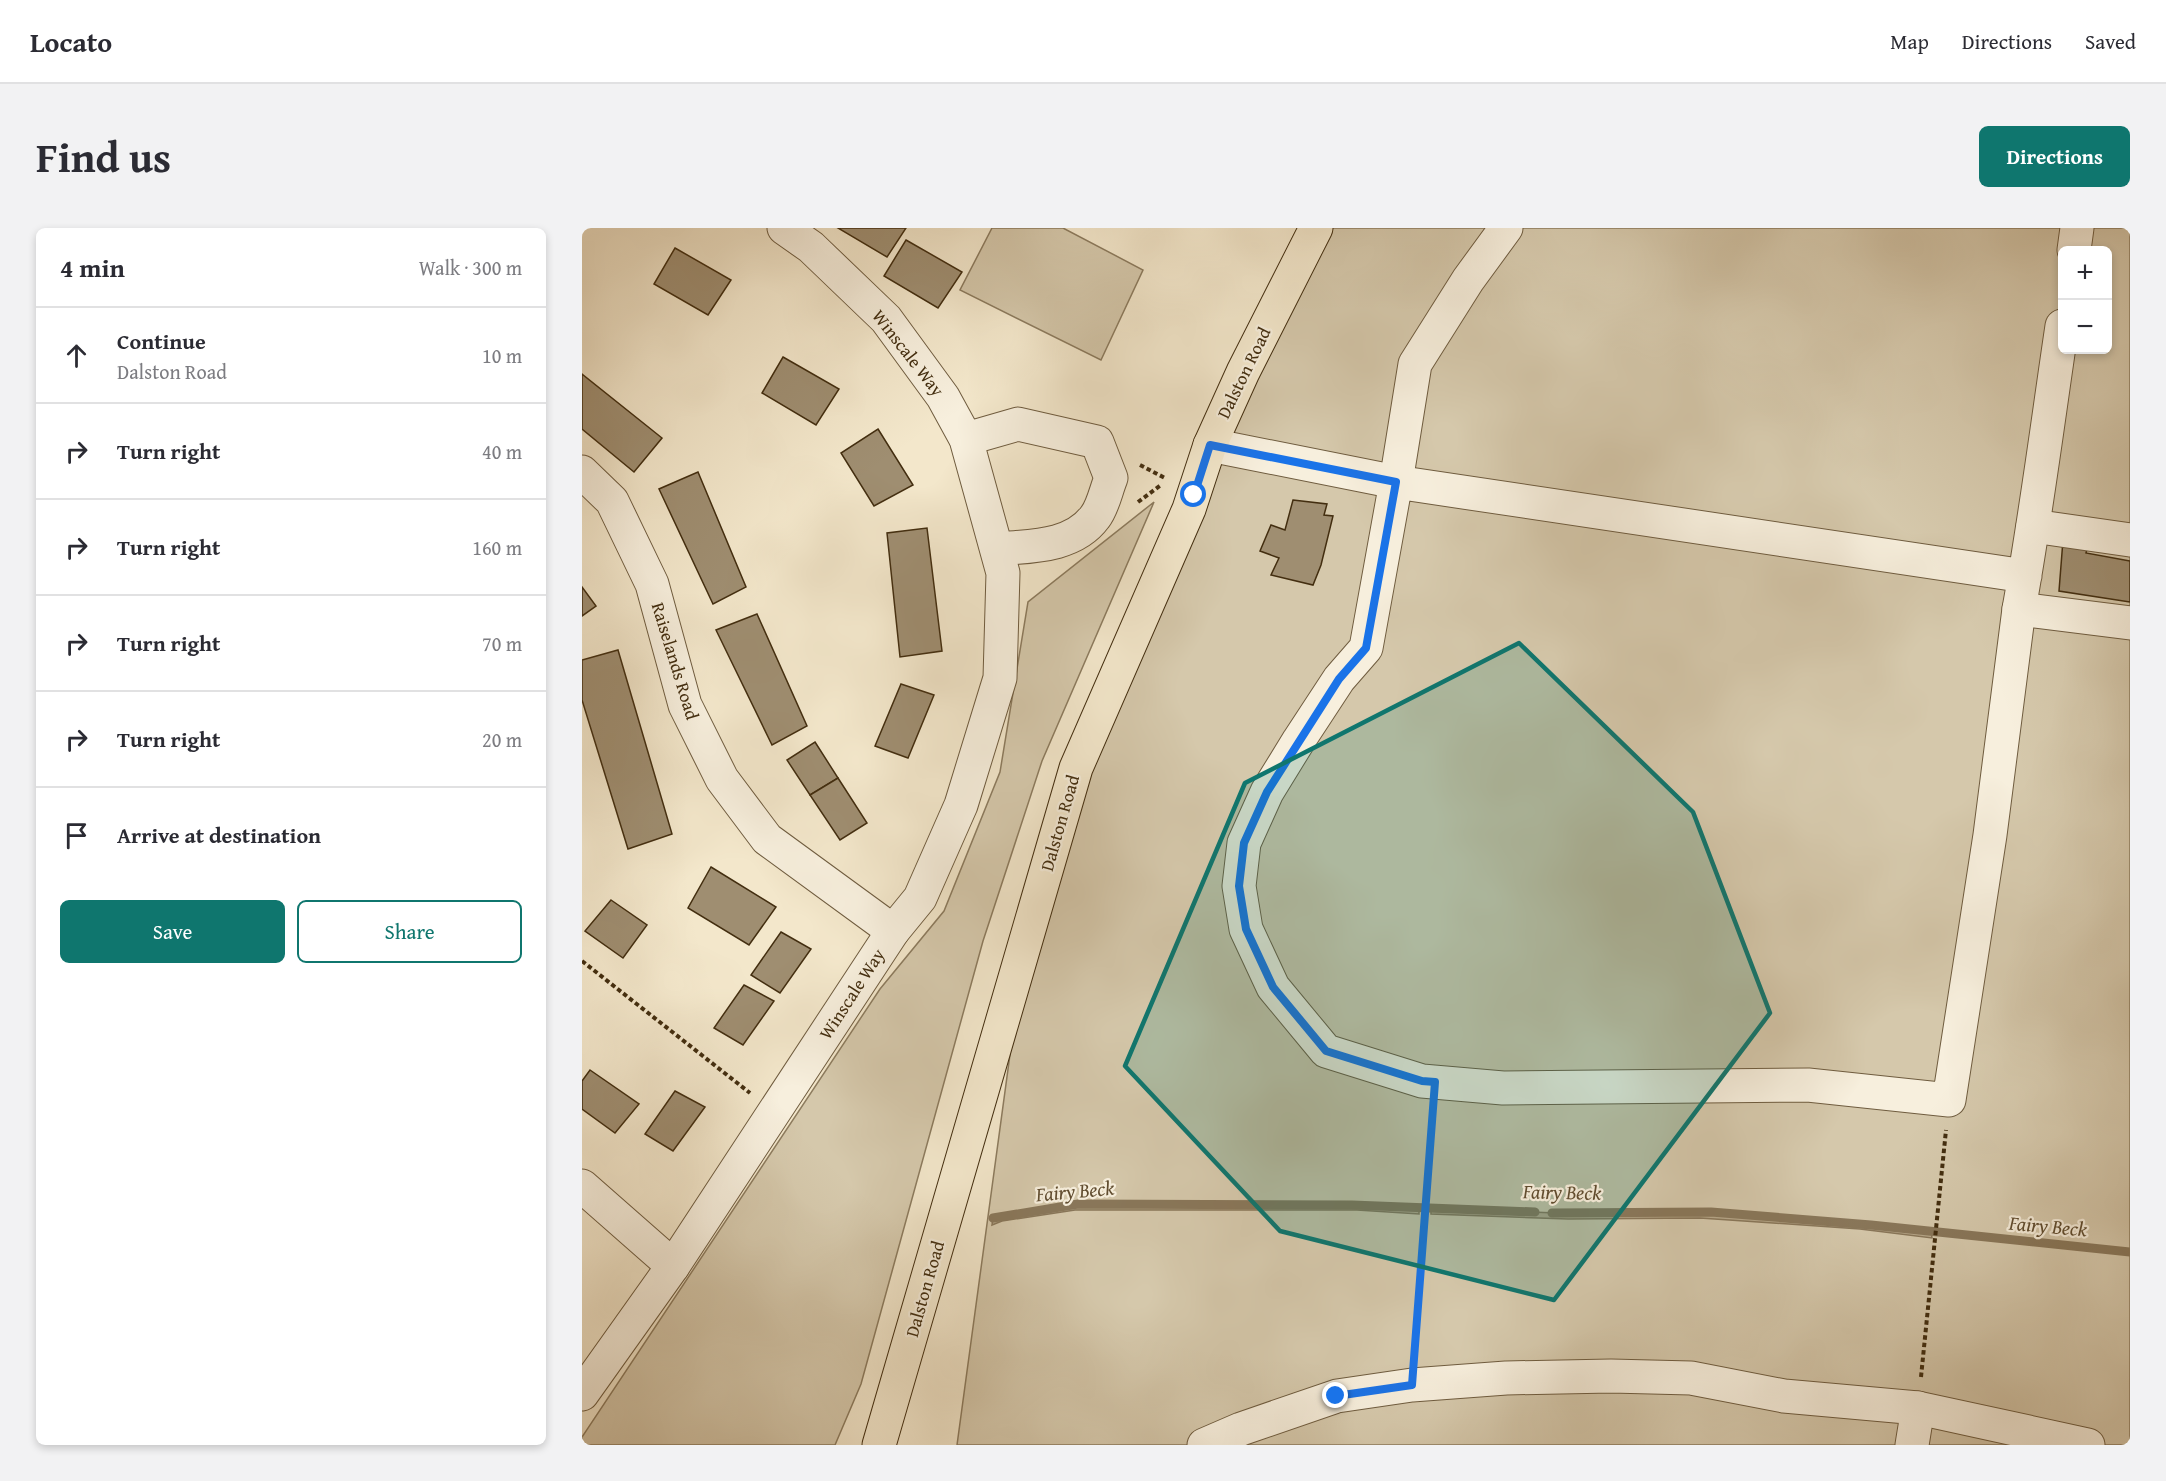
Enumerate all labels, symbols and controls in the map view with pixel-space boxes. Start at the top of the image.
text: Locato [30,21,112,62]
text: Map [1890,26,1929,57]
text: Directions [1962,26,2052,57]
text: Saved [2085,26,2136,57]
text: Find us [36,126,171,187]
button: Directions [1979,126,2130,187]
map controls [2058,246,2112,354]
button: + [2058,246,2112,300]
text: 4 min [60,248,125,287]
text: Walk · 300 m [419,253,522,282]
button: − [2058,300,2112,354]
street label: Winscale Way [866,304,951,402]
street label: Dalston Road [1210,322,1278,423]
text: Continue [117,325,206,357]
icon: ahead [60,339,93,372]
text: 10 m [482,341,522,370]
text: Dalston Road [117,357,227,386]
icon: right [60,435,93,468]
text: Turn right [117,435,220,467]
text: 40 m [482,437,522,466]
route start [1180,481,1206,507]
icon: right [60,531,93,564]
text: Turn right [117,531,220,563]
text: 160 m [472,533,522,562]
street label: Raiselands Road [645,599,706,723]
icon: right [60,627,93,660]
text: Turn right [117,627,220,659]
text: 70 m [482,629,522,658]
icon: right [60,723,93,756]
text: Turn right [117,723,220,755]
text: 20 m [482,725,522,754]
street label: Dalston Road [1033,771,1086,874]
icon: arrive [60,819,93,852]
text: Arrive at destination [117,819,321,851]
button: Save [60,900,285,963]
button: Share [297,900,522,963]
street label: Winscale Way [812,943,891,1045]
water label: Fairy Beck [1034,1173,1116,1208]
water label: Fairy Beck [1522,1176,1602,1207]
water label: Fairy Beck [2007,1208,2089,1243]
street label: Dalston Road [898,1237,951,1340]
route end [1322,1382,1348,1408]

